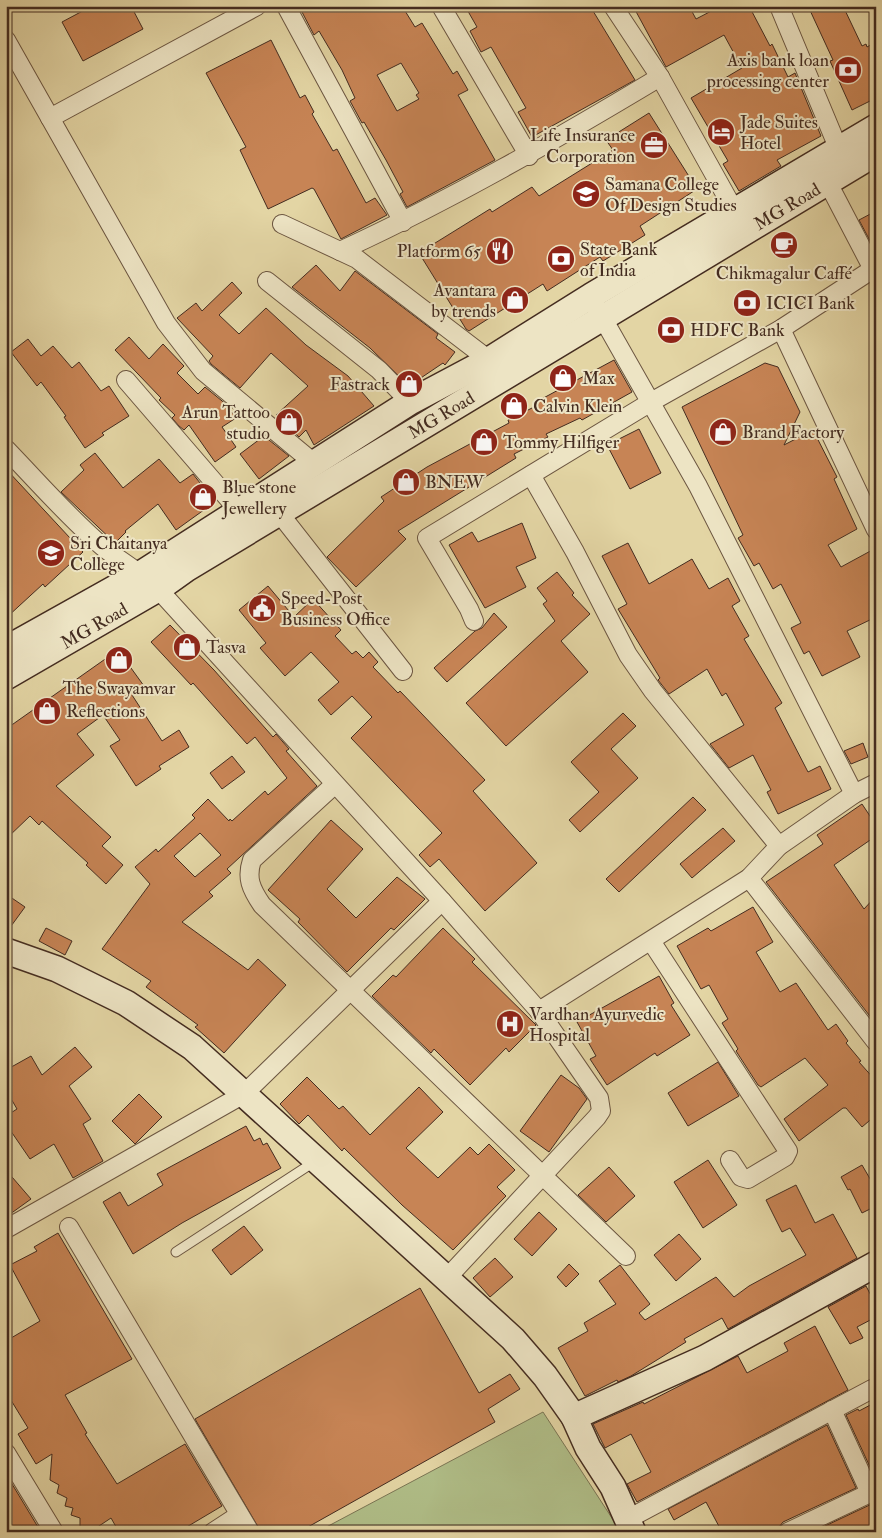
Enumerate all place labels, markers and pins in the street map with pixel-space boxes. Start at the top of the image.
place label: Axis bank loan processing center [706,49,829,93]
bank icon: Axis bank loan processing center [833,55,863,85]
place label: Jade Suites Hotel [739,111,818,155]
hotel icon: Jade Suites Hotel [706,117,736,147]
place label: Life Insurance Corporation [530,124,635,168]
office icon: Life Insurance Corporation [639,130,669,160]
place label: Samana College Of Design Studies [605,173,737,217]
school or university icon: Samana College Of Design Studies [571,179,601,209]
cafe icon: Chikmagalur Caffé [769,230,799,260]
restaurant icon: Platform 65 [485,236,515,266]
place label: State Bank of India [580,238,658,282]
place label: Platform 65 [397,240,481,263]
bank icon: State Bank of India [546,244,576,274]
place label: Chikmagalur Caffé [716,262,853,285]
place label: Avantara by trends [431,279,497,323]
shop icon: Avantara by trends [500,285,530,315]
bank icon: ICICI Bank [732,288,762,318]
place label: ICICI Bank [766,292,855,315]
bank icon: HDFC Bank [656,315,686,345]
place label: HDFC Bank [690,319,785,342]
shop icon: Max [548,363,578,393]
place label: Max [582,367,615,390]
shop icon: Fastrack [394,369,424,399]
place label: Fastrack [330,373,390,396]
shop icon: Calvin Klein [499,391,529,421]
place label: Calvin Klein [533,395,622,418]
place label: Arun Tattoo studio [181,401,270,445]
shop icon: Arun Tattoo studio [274,407,304,437]
shop icon: Brand Factory [708,417,738,447]
place label: Brand Factory [742,421,845,444]
shop icon: Tommy Hilfiger [469,427,499,457]
place label: Tommy Hilfiger [503,431,620,454]
shop icon: BNEW [391,467,421,497]
place label: BNEW [425,471,485,494]
place label: Blue stone Jewellery [221,476,297,520]
shop icon: Blue stone Jewellery [188,482,218,512]
place label: Sri Chaitanya College [70,532,168,576]
school or university icon: Sri Chaitanya College [36,538,66,568]
place label: Speed-Post Business Office [281,587,390,631]
public building icon: Speed-Post Business Office [247,593,277,623]
shop icon: Tasva [172,632,202,662]
place label: Tasva [206,636,247,659]
shop icon: The Swayamvar [104,645,134,675]
place label: The Swayamvar [63,677,176,700]
shop icon: Reflections [32,696,62,726]
place label: Reflections [66,700,145,723]
place label: Vardhan Ayurvedic Hospital [529,1003,664,1047]
hospital icon: Vardhan Ayurvedic Hospital [495,1009,525,1039]

